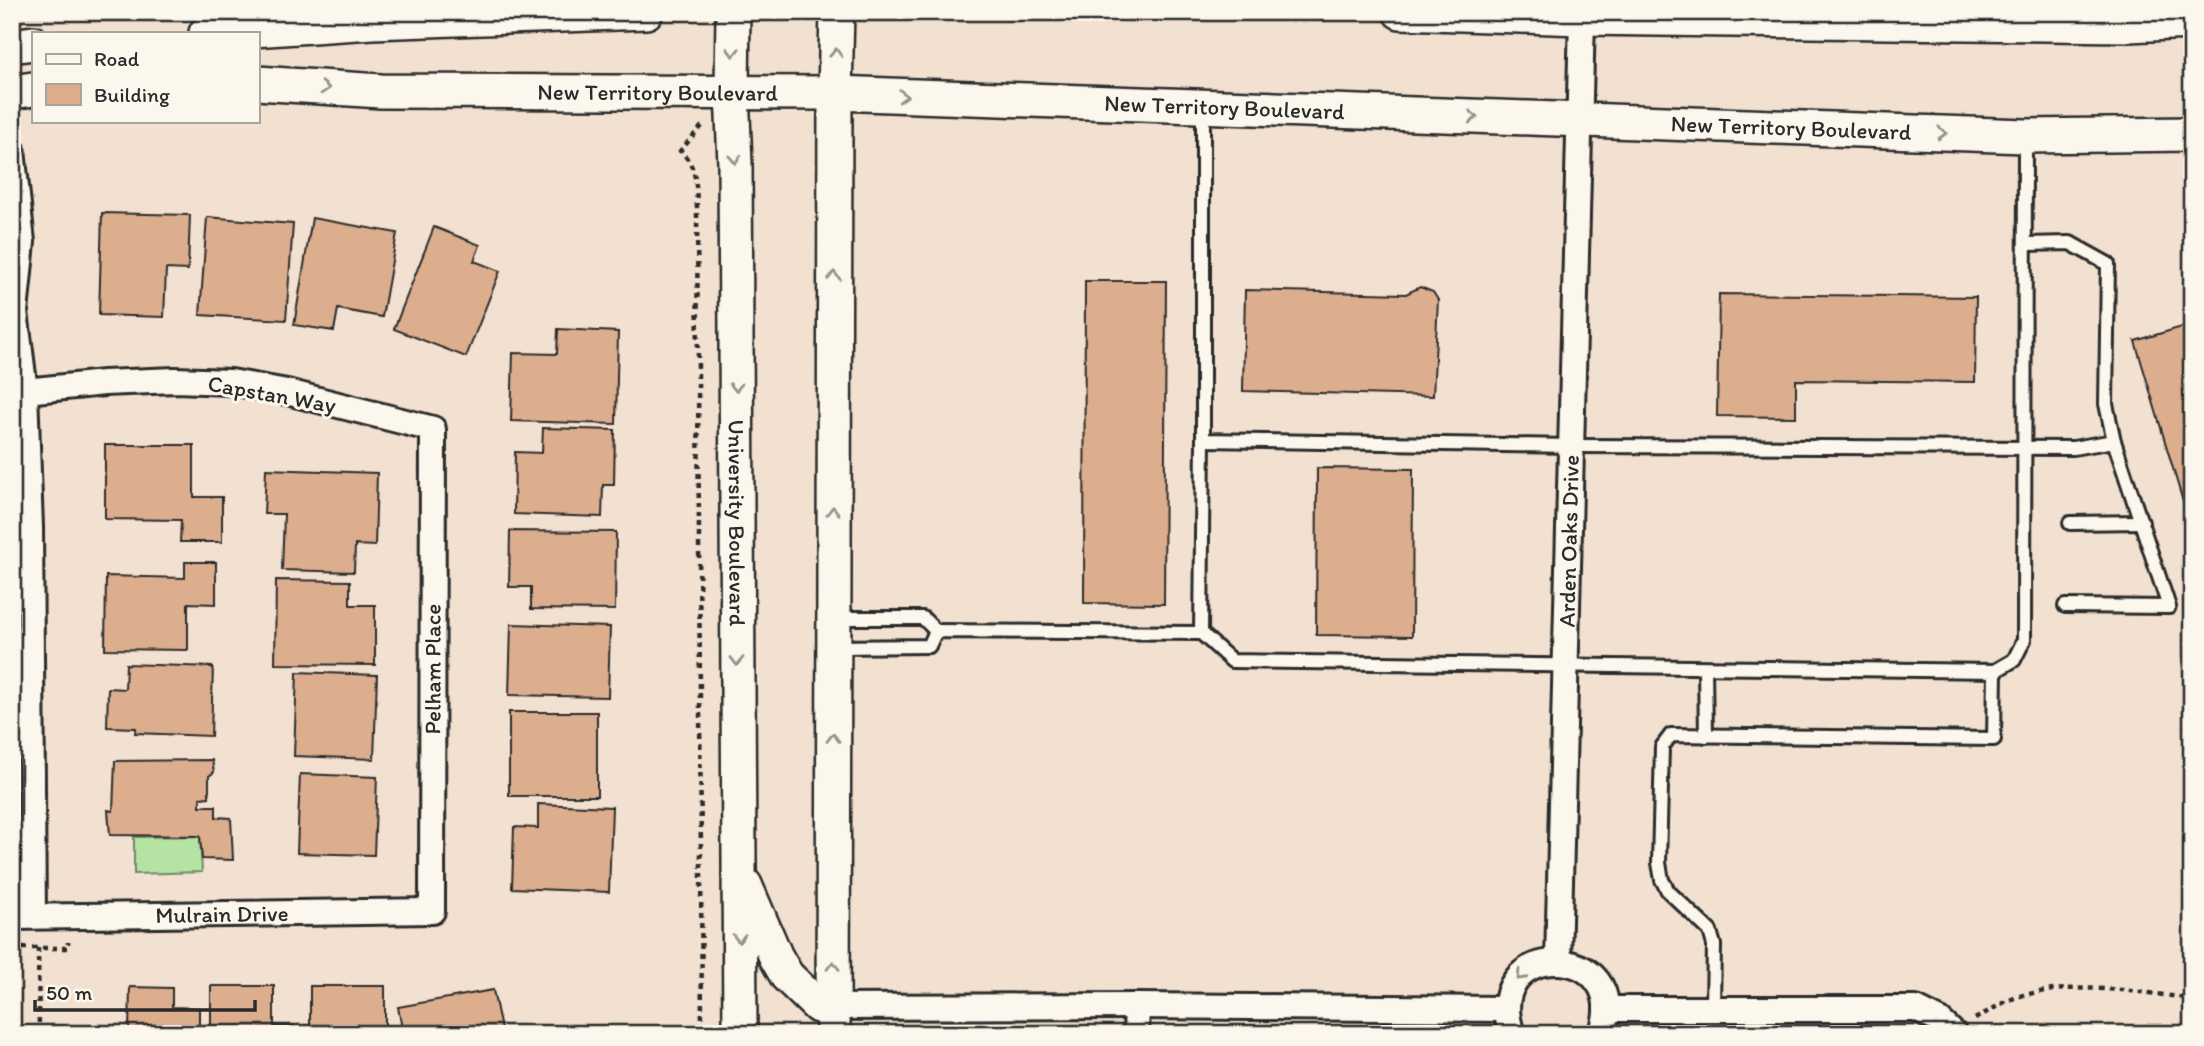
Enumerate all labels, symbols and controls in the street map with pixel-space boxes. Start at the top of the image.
legend [32,32,259,122]
text: Road [94,46,140,71]
one-way arrow [725,46,740,57]
one-way arrow [828,47,844,57]
street label: New Territory Boulevard [537,78,778,107]
one-way arrow [320,80,331,95]
text: Building [94,82,170,107]
one-way arrow [897,88,908,103]
street label: New Territory Boulevard [1104,89,1346,125]
one-way arrow [1468,109,1479,124]
street label: New Territory Boulevard [1670,109,1912,146]
one-way arrow [1937,126,1948,141]
one-way arrow [727,154,742,165]
one-way arrow [826,270,842,280]
street label: Capstan Way [206,369,339,419]
one-way arrow [728,382,744,392]
street label: University Boulevard [722,419,752,627]
street label: Arden Oaks Drive [1552,455,1585,628]
one-way arrow [825,505,841,515]
street label: Pelham Place [418,604,447,734]
one-way arrow [730,656,745,667]
one-way arrow [825,732,841,743]
street label: Mulrain Drive [155,899,289,929]
one-way arrow [731,933,747,944]
one-way arrow [825,960,841,970]
one-way arrow [1517,967,1530,980]
scale bar [35,969,256,1013]
text: 50 m [46,980,93,1005]

